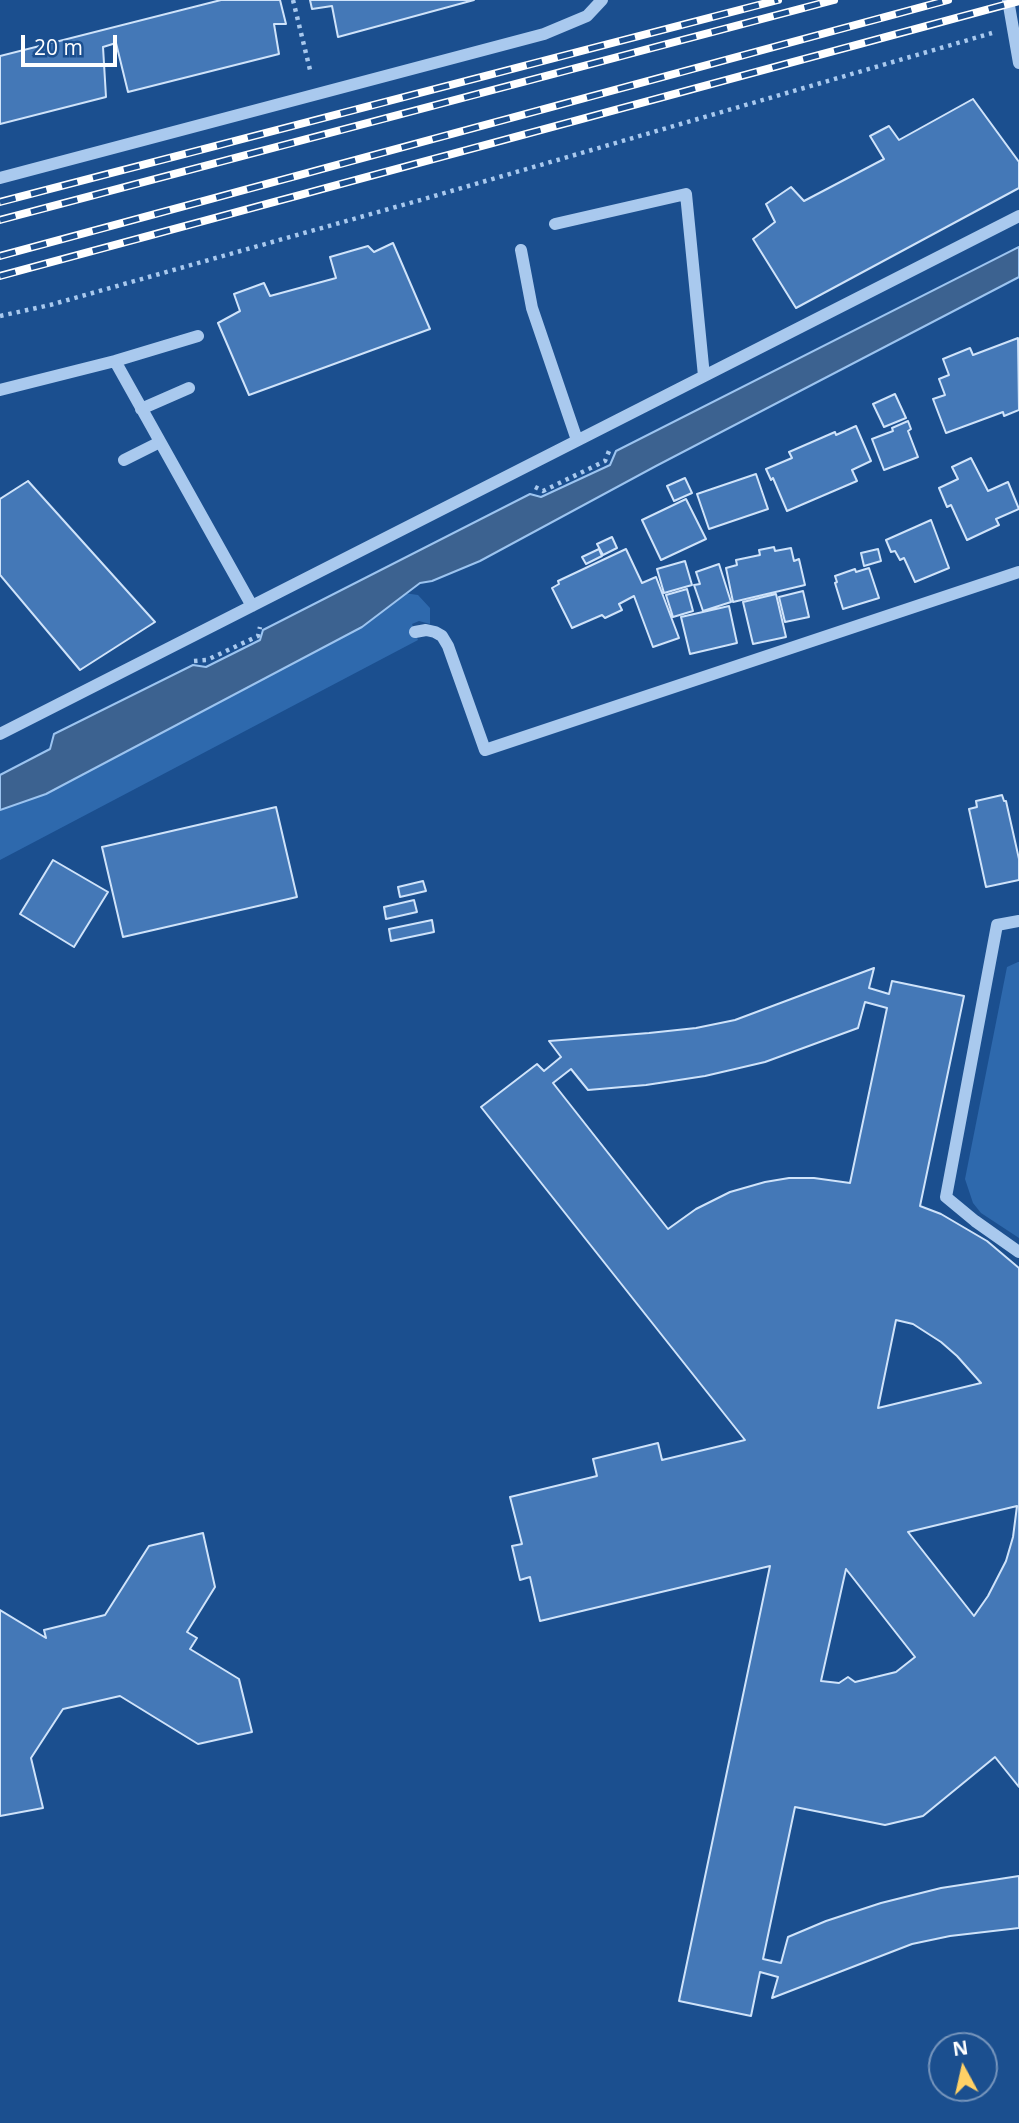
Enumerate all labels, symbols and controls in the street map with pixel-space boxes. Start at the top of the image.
scale bar [24,21,121,65]
text: 20 m [34,33,83,61]
north arrow [928,2032,998,2102]
text: N [951,2034,970,2062]

